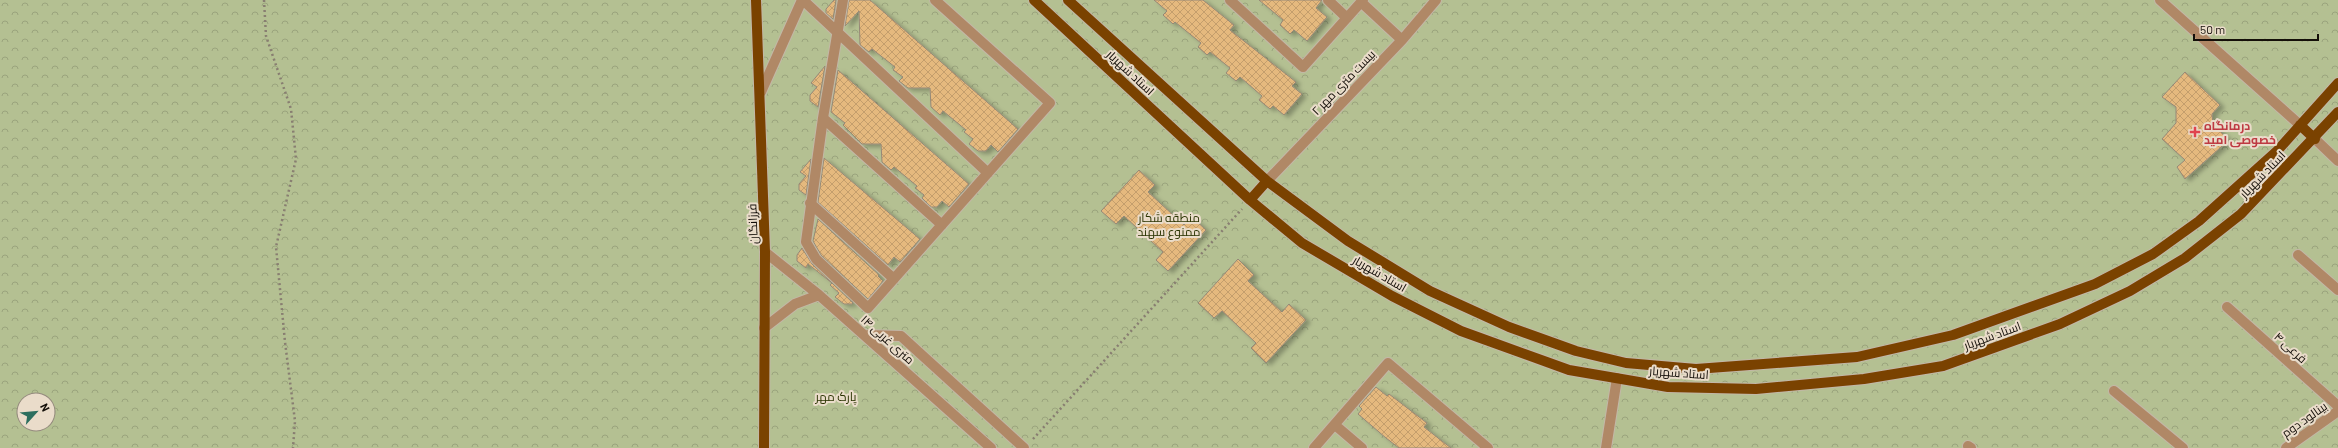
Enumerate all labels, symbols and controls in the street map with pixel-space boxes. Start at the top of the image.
scale bar [2194,16,2318,42]
text: 50 m [2200,22,2225,36]
street label: استاد شهریار [1103,46,1158,98]
street label: بیست متری مهر ۲ [1308,46,1378,118]
place label: درمانگاه خصوصی امید [2204,118,2276,148]
marker: درمانگاه خصوصی امید [2189,126,2201,138]
street label: استاد شهریار [2236,148,2289,202]
street label: فرزانگان [744,203,761,244]
park label: منطقه شکار ممنوع سهند [1137,210,1201,240]
street label: استاد شهریار [1349,251,1409,295]
street label: ۱۴ متری غربی [858,312,917,367]
street label: استاد شهریار [1961,318,2023,353]
street label: فرعی ۴ [2271,329,2310,366]
street label: استاد شهریار [1648,363,1709,382]
park label: پارک مهر [815,389,857,406]
north arrow [16,392,56,432]
street label: بینالود دوم [2279,398,2330,441]
text: N [38,401,53,413]

